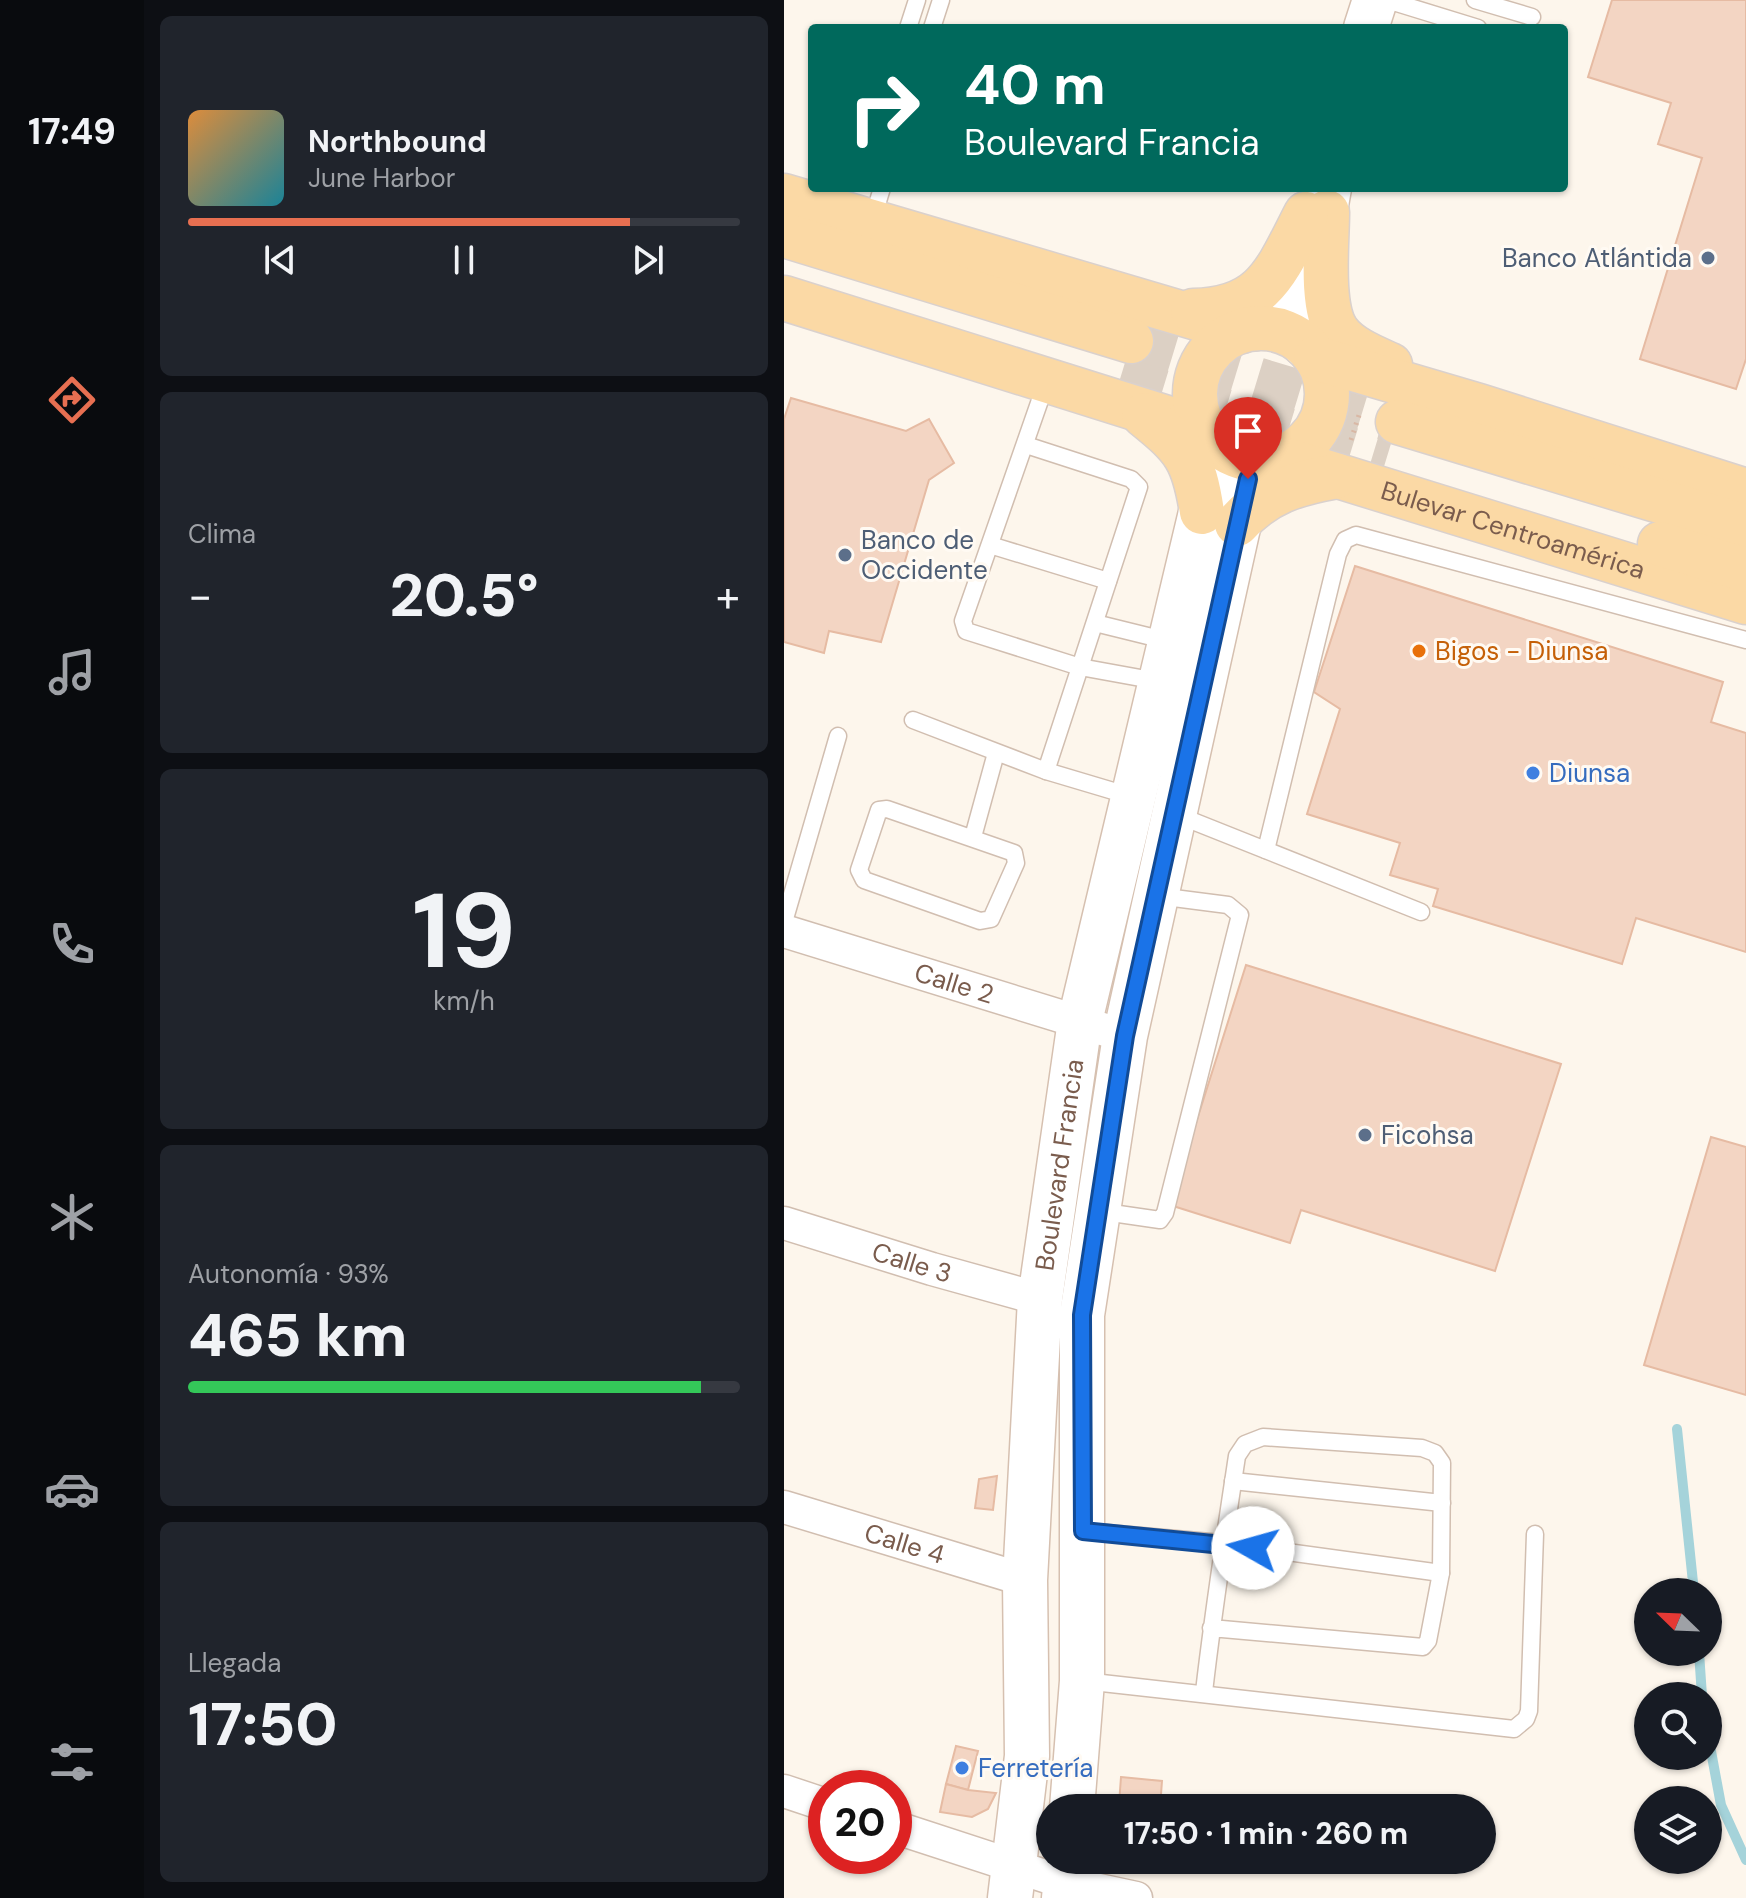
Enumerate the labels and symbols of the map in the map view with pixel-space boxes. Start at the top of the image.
place label: Banco Atlántida [1502,241,1692,275]
marker: Banco Atlántida [1699,249,1717,267]
pin [1214,397,1282,479]
street label: Bulevar Centroamérica [1377,473,1649,587]
place label: Banco de Occidente [861,523,988,587]
marker: Banco de Occidente [836,546,854,564]
place label: Bigos - Diunsa [1435,634,1608,668]
marker: Bigos - Diunsa [1410,642,1428,660]
place label: Diunsa [1549,756,1630,790]
marker: Diunsa [1524,764,1542,782]
street label: Calle 2 [910,955,998,1012]
street label: Boulevard Francia [1027,1057,1091,1273]
place label: Ficohsa [1381,1118,1474,1152]
marker: Ficohsa [1356,1126,1374,1144]
street label: Calle 3 [868,1234,956,1291]
position arrow [1211,1506,1295,1590]
street label: Calle 4 [860,1515,949,1572]
north arrow [1634,1578,1722,1666]
place label: Ferretería [978,1751,1093,1785]
marker: Ferretería [953,1759,971,1777]
speed limit sign: 20 [808,1770,912,1874]

